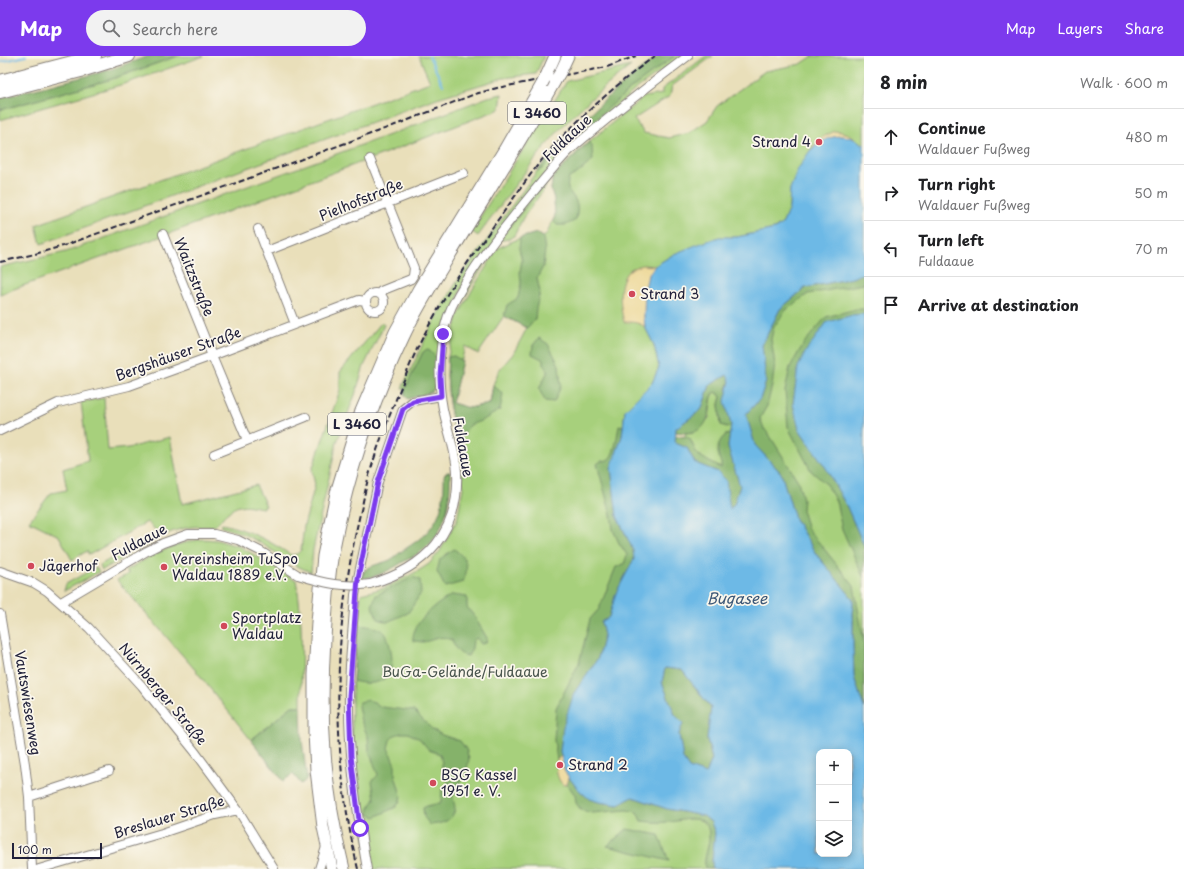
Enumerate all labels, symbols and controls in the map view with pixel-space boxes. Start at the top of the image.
search box [86,10,366,46]
text: Map [20,14,62,42]
icon: search [100,17,122,39]
text: Search here [132,17,218,40]
text: Map [1006,18,1036,39]
text: Layers [1058,18,1103,39]
text: Share [1125,18,1164,39]
text: 8 min [880,69,928,95]
text: Walk · 600 m [1080,73,1168,92]
road number: L 3460 [508,102,566,124]
street label: Fuldaaue [537,109,596,166]
text: Continue [918,116,986,139]
icon: ahead [880,126,902,148]
text: 480 m [1126,127,1168,146]
place label: Strand 4 [752,131,811,152]
marker: Strand 4 [814,137,824,147]
text: Waldauer Fußweg [918,139,1031,158]
text: Turn right [918,172,995,195]
street label: Pielhofstraße [316,173,406,226]
icon: right [880,182,902,204]
text: 50 m [1134,183,1168,202]
text: Waldauer Fußweg [918,195,1031,214]
text: Turn left [918,228,984,251]
street label: Waitzstraße [169,234,220,319]
icon: left [880,238,902,260]
text: 70 m [1135,239,1168,258]
text: Fuldaaue [918,251,974,270]
place label: Strand 3 [640,283,699,304]
marker: Strand 3 [627,289,637,299]
text: Arrive at destination [918,293,1079,316]
icon: arrive [880,294,902,316]
street label: Bergshäuser Straße [112,321,243,386]
route end [434,325,452,343]
road number: L 3460 [328,413,386,435]
street label: Fuldaaue [448,415,479,479]
street label: Fuldaaue [107,518,171,565]
place label: Vereinsheim TuSpo Waldau 1889 e.V. [172,548,298,585]
place label: Jägerhof [39,555,99,576]
marker: Jägerhof [26,561,36,571]
marker: Vereinsheim TuSpo Waldau 1889 e.V. [159,562,169,572]
water label: Bugasee [707,586,768,609]
place label: Sportplatz Waldau [232,607,302,644]
marker: Sportplatz Waldau [219,621,229,631]
street label: Nürnberger Straße [114,638,213,749]
street label: Vautswiesenweg [10,649,47,757]
park label: BuGa-Gelände/Fuldaaue [382,661,548,682]
map controls [816,749,852,857]
button: + [816,749,852,785]
place label: Strand 2 [568,754,628,775]
marker: Strand 2 [555,760,565,770]
place label: BSG Kassel 1951 e. V. [441,764,517,801]
marker: BSG Kassel 1951 e. V. [428,778,438,788]
button: − [816,785,852,821]
street label: Breslauer Straße [111,790,227,843]
route start [351,819,369,837]
button: layers [816,821,852,857]
scale bar [12,841,102,860]
text: 100 m [18,841,52,858]

